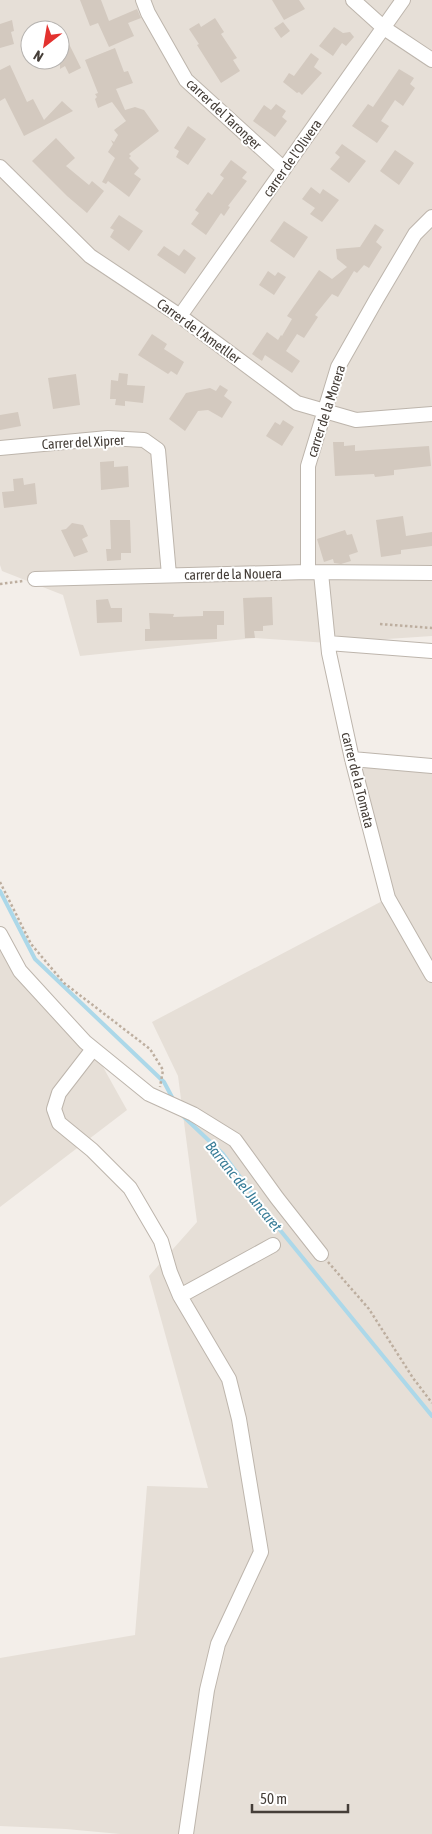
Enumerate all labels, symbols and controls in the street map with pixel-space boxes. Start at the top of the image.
north arrow [20,20,70,70]
text: N [31,47,46,65]
street label: carrer del Taronger [183,75,265,153]
street label: carrer de l'Olivera [259,116,325,200]
street label: Carrer de l'Ametller [154,295,245,367]
street label: carrer de la Morera [304,363,348,459]
street label: Carrer del Xiprer [41,432,126,452]
street label: carrer de la Nouera [184,565,282,583]
street label: carrer de la Tomata [338,730,378,830]
water label: Barranc del Juncaret [202,1137,286,1235]
scale bar [252,1782,348,1814]
text: 50 m [260,1790,287,1807]

